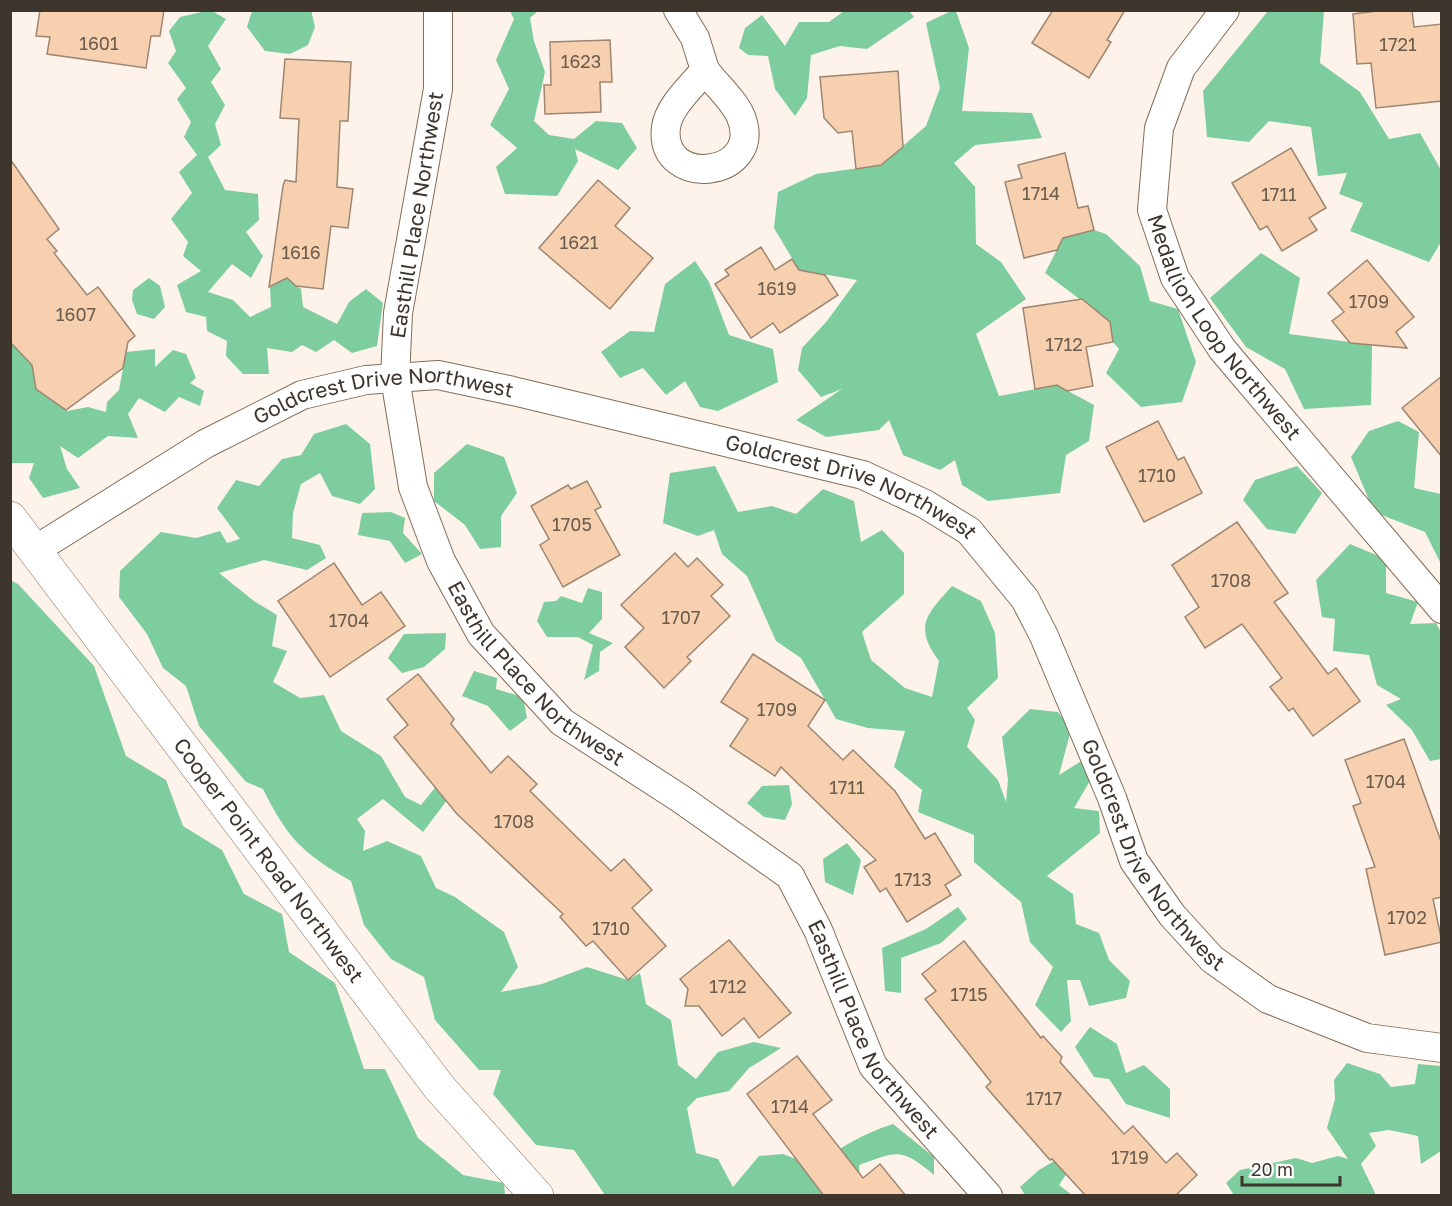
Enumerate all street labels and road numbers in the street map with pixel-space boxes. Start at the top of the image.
street label: Easthill Place Northwest [384,90,448,340]
street label: Medallion Loop Northwest [1142,211,1307,445]
street label: Goldcrest Drive Northwest [249,361,516,429]
street label: Goldcrest Drive Northwest [723,428,984,543]
street label: Easthill Place Northwest [443,576,630,771]
street label: Cooper Point Road Northwest [168,732,370,987]
street label: Goldcrest Drive Northwest [1077,735,1230,976]
street label: Easthill Place Northwest [803,915,945,1144]

